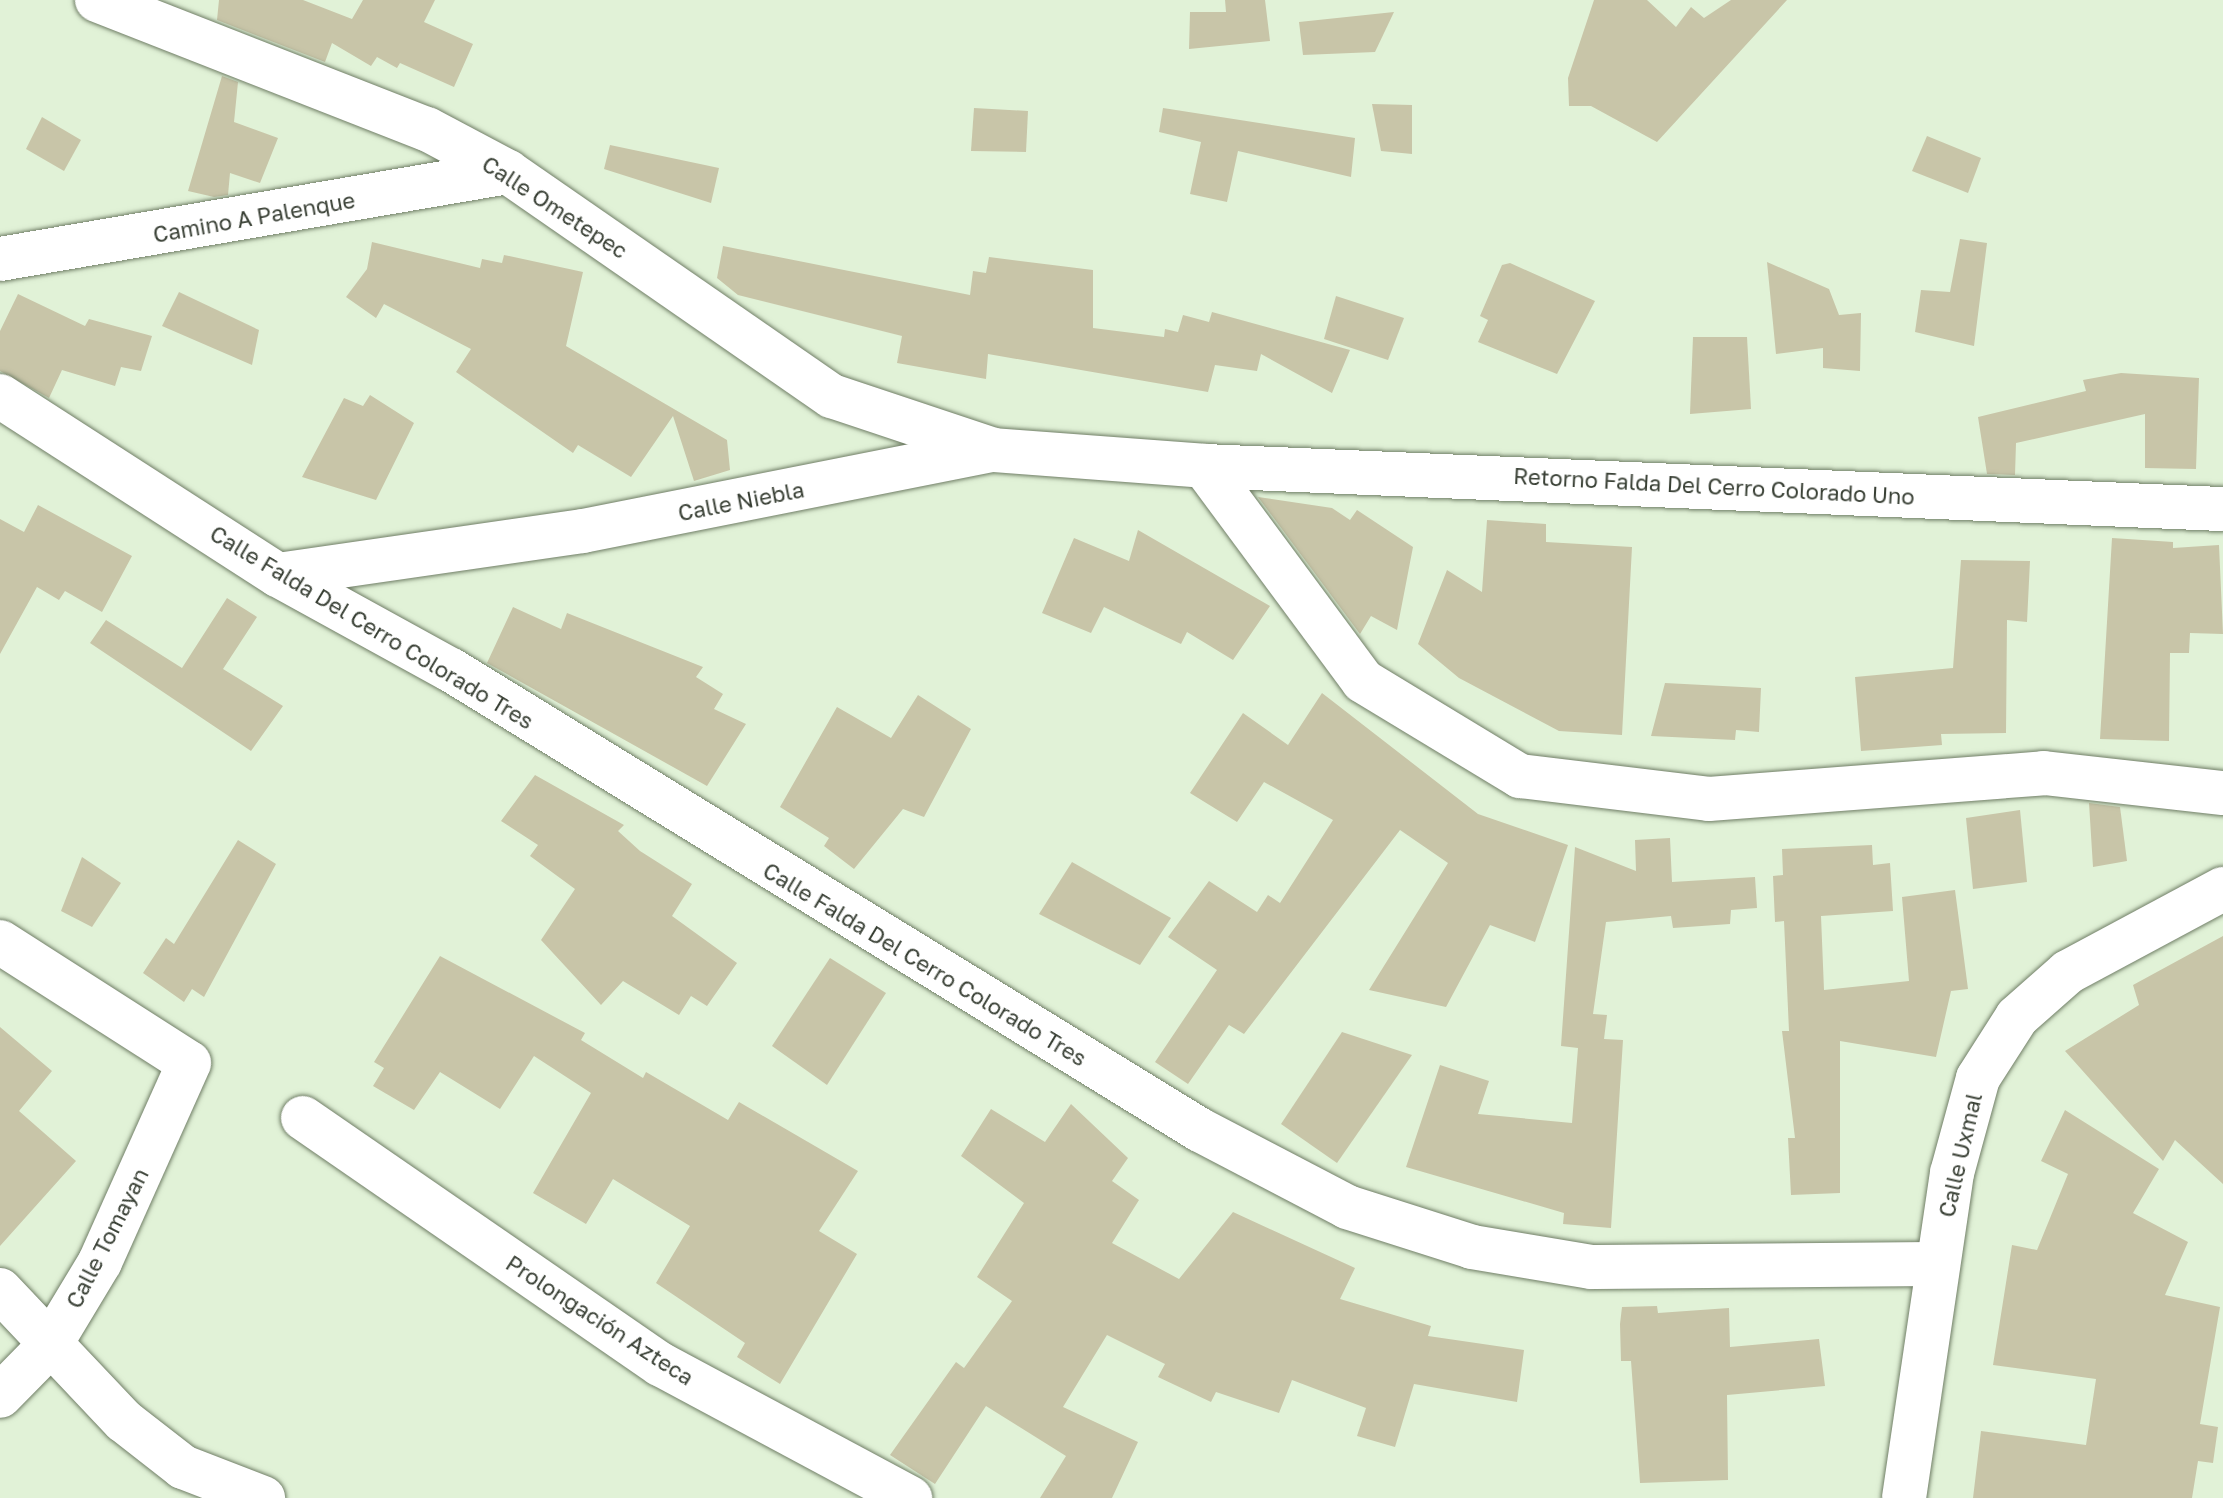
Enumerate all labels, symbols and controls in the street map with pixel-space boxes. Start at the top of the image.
street label: Calle Ometepec [477,150,633,264]
street label: Camino A Palenque [151,186,357,248]
street label: Retorno Falda Del Cerro Colorado Uno [1513,462,1915,510]
street label: Calle Niebla [676,476,806,526]
street label: Calle Falda Del Cerro Colorado Tres [206,520,538,734]
street label: Calle Falda Del Cerro Colorado Tres [759,857,1091,1071]
street label: Calle Uxmal [1933,1090,1987,1220]
street label: Calle Tomayan [60,1164,154,1312]
street label: Prolongación Azteca [501,1250,699,1390]

